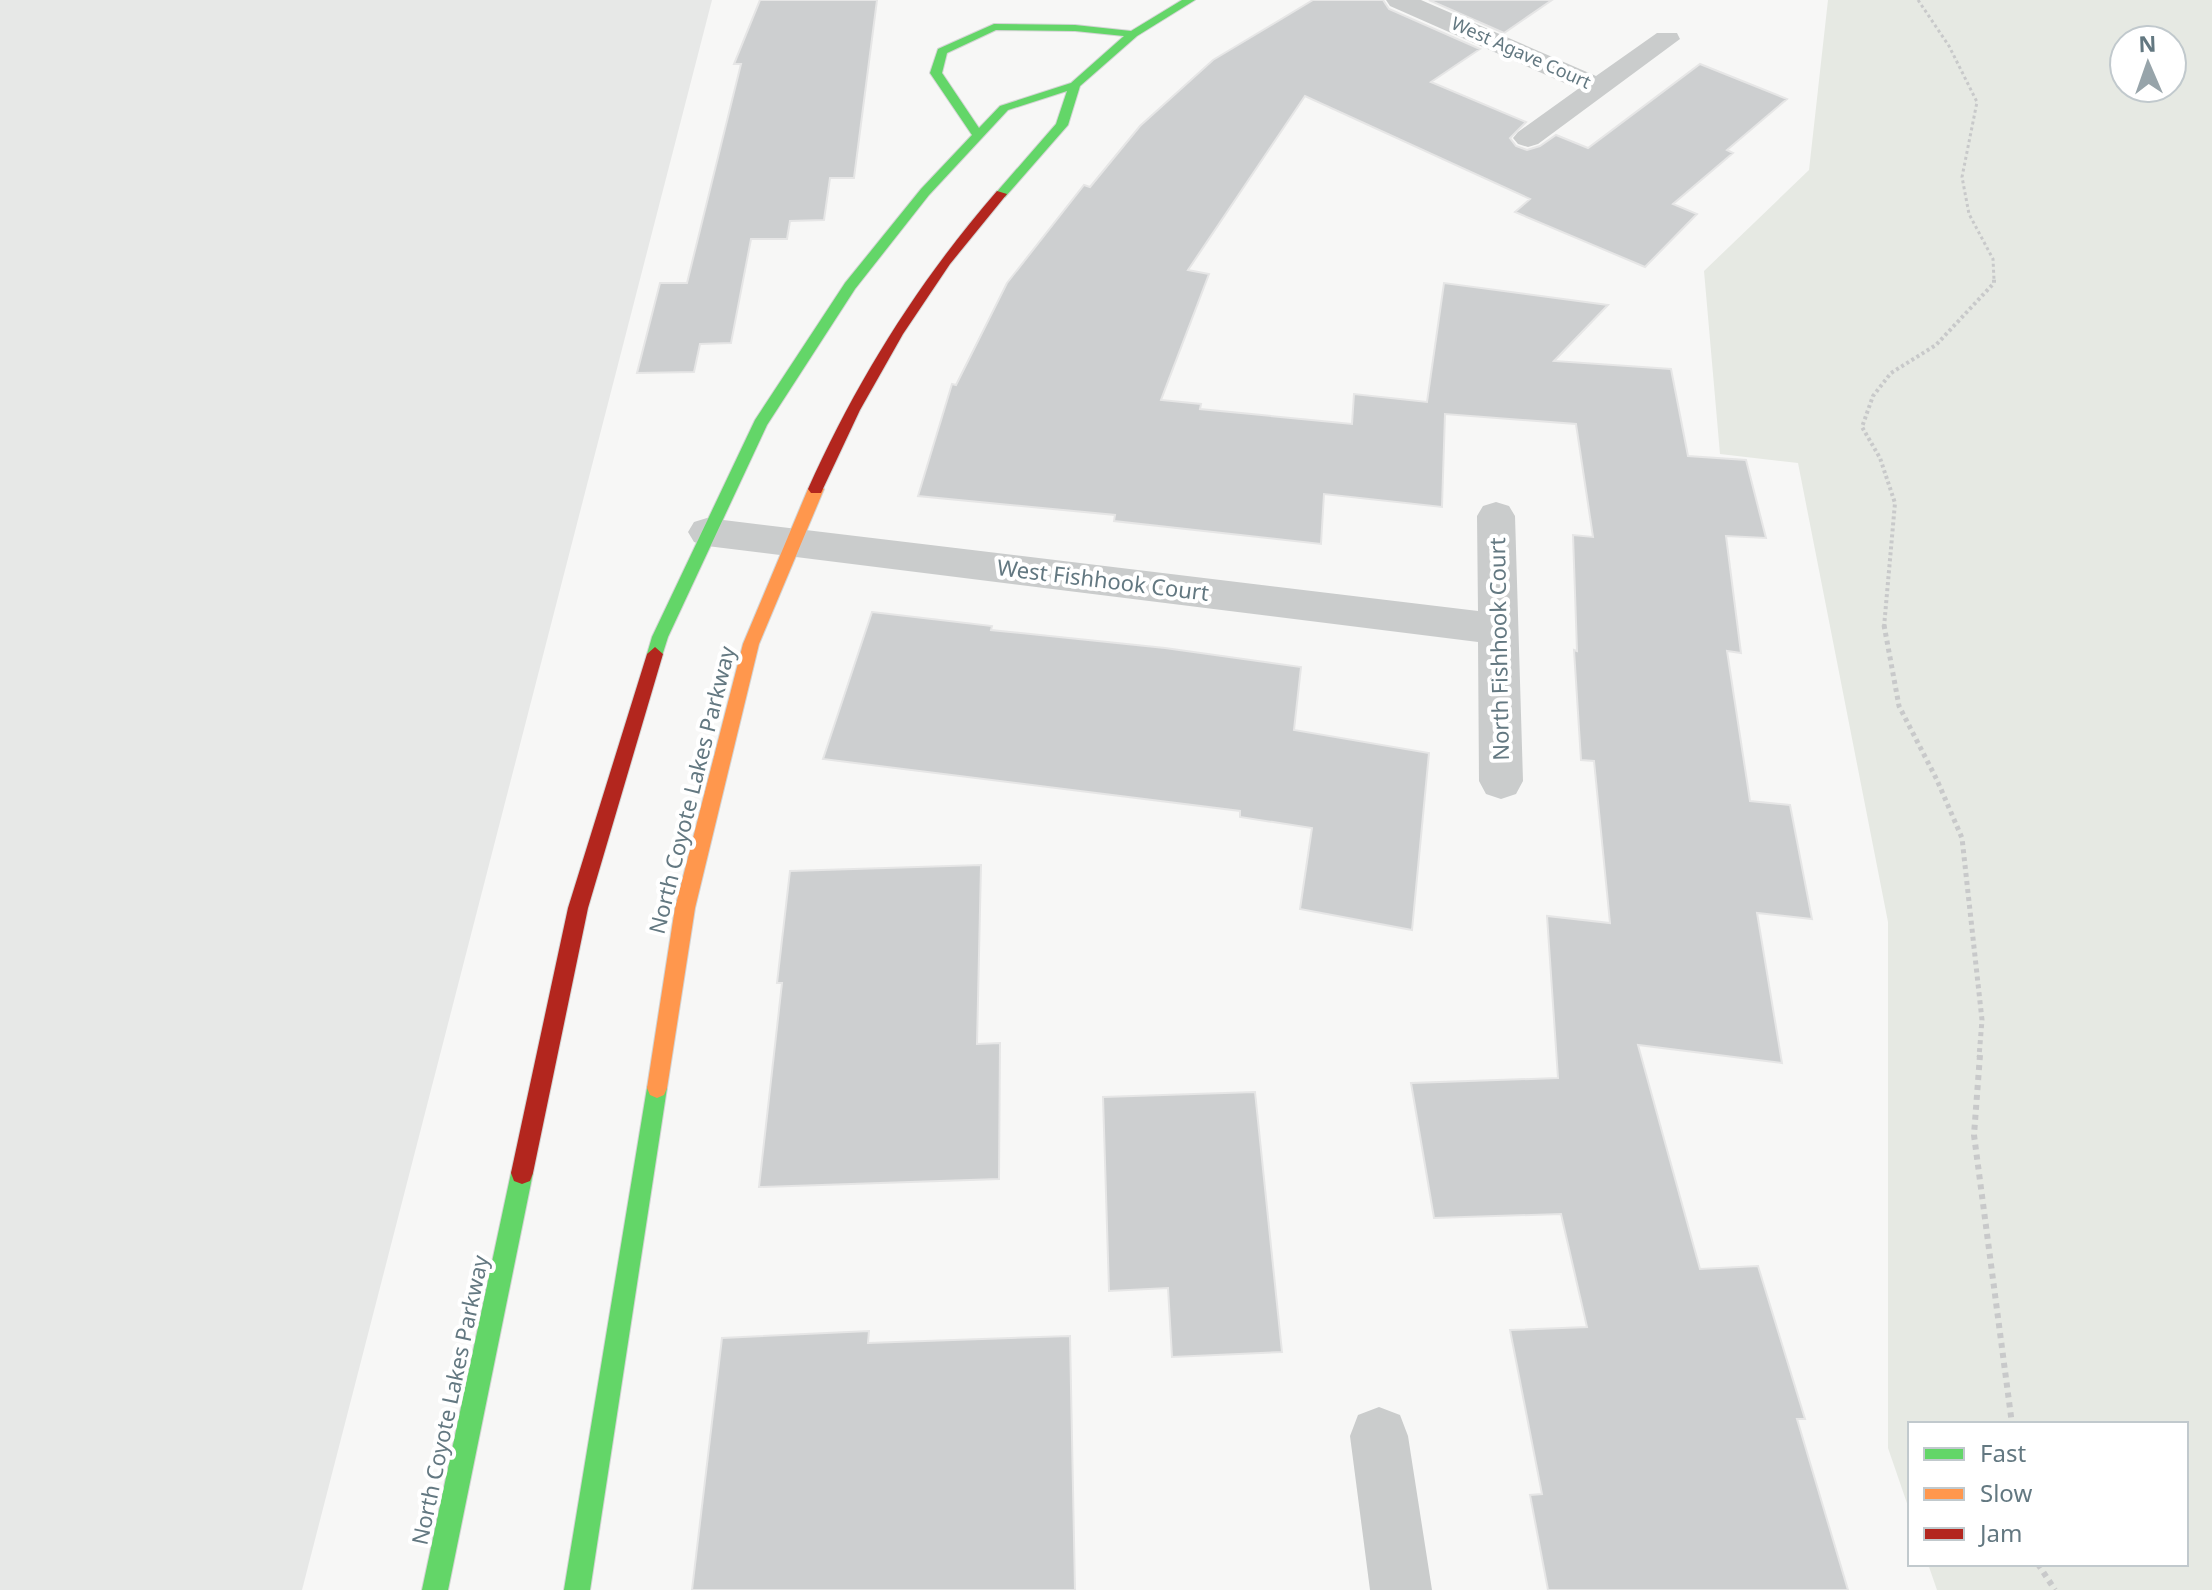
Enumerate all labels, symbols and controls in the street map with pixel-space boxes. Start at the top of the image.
street label: West Agave Court [1448,11,1595,94]
north arrow [2108,24,2188,104]
text: N [2138,28,2157,58]
street label: North Fishhook Court [1481,537,1515,761]
street label: West Fishhook Court [995,551,1211,607]
street label: North Coyote Lakes Parkway [641,642,742,937]
street label: North Coyote Lakes Parkway [404,1251,495,1547]
legend [1908,1422,2188,1566]
text: Fast [1980,1436,2026,1469]
text: Slow [1980,1476,2032,1509]
text: Jam [1978,1516,2022,1549]

